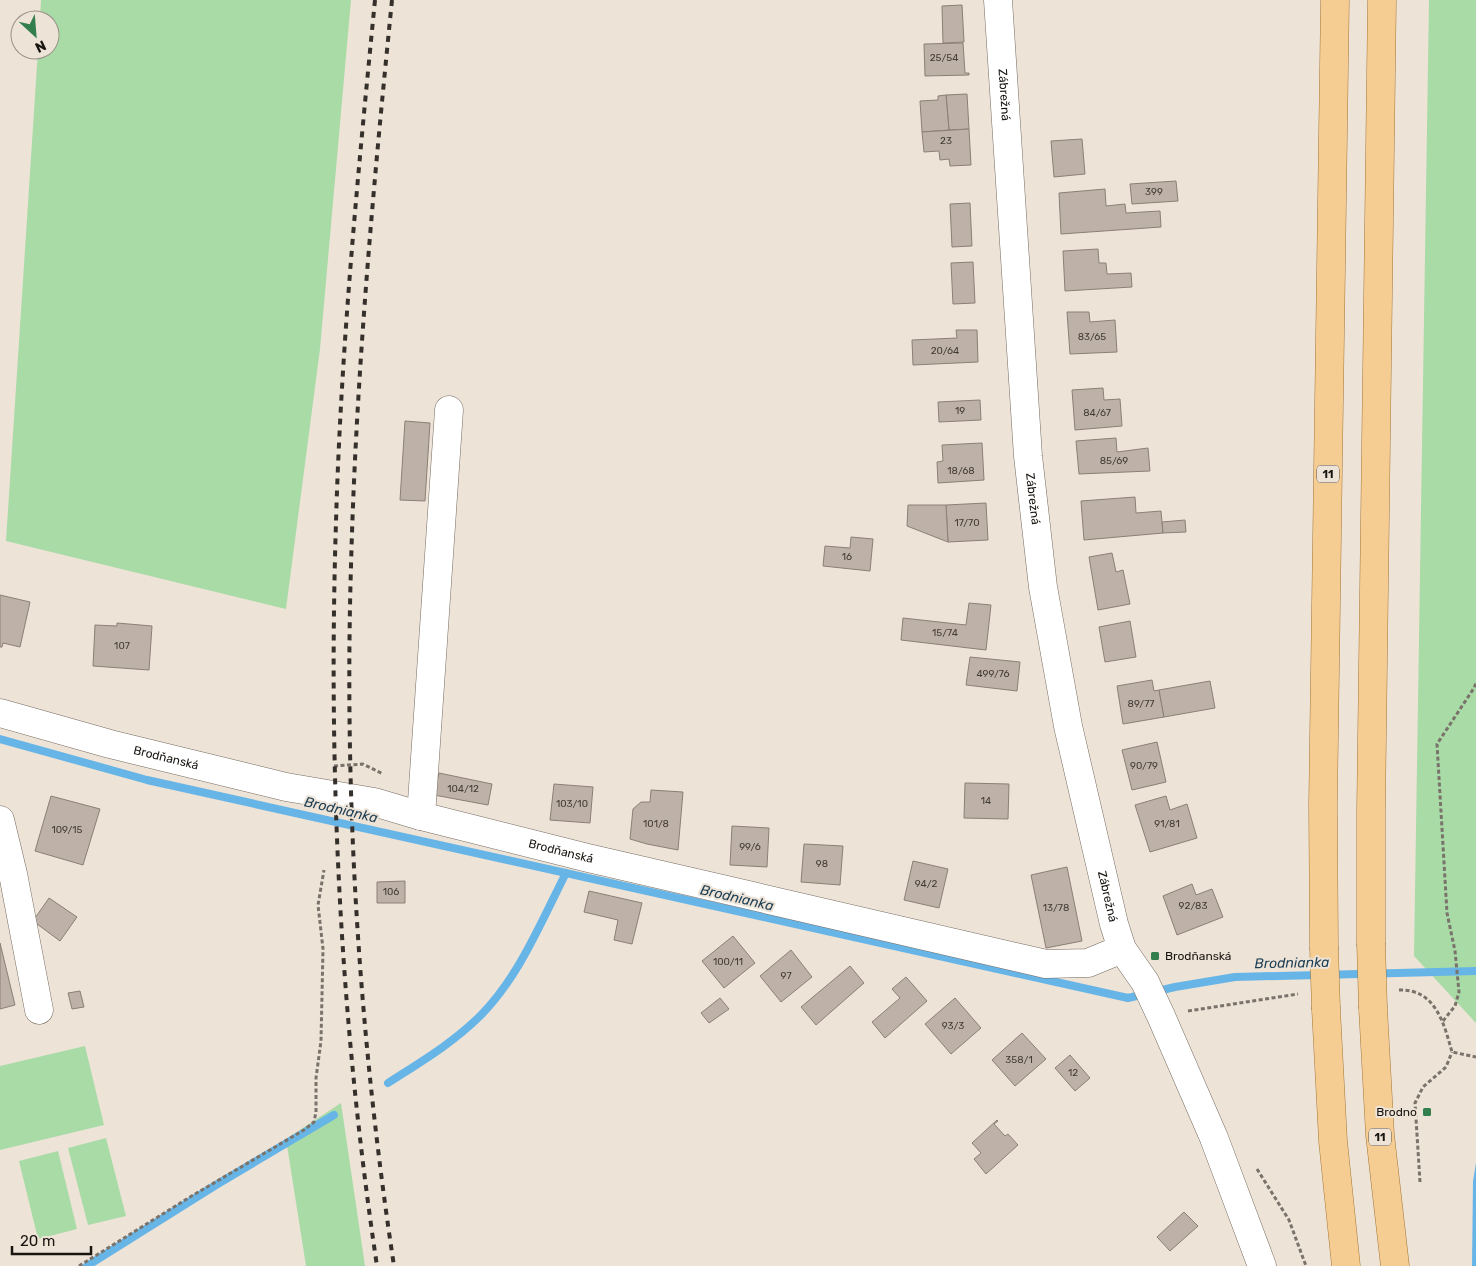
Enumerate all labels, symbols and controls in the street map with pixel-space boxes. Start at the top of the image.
north arrow [10,10,60,60]
text: N [32,36,49,56]
house number: 25/54 [930,52,958,64]
street label: Zábrežná [996,68,1013,121]
house number: 23 [940,135,952,147]
house number: 399 [1145,186,1163,198]
house number: 83/65 [1078,331,1106,343]
house number: 20/64 [931,345,959,357]
house number: 19 [955,405,965,417]
house number: 84/67 [1083,407,1111,419]
house number: 85/69 [1100,455,1128,467]
house number: 18/68 [947,465,975,477]
road number: 11 [1317,466,1339,482]
street label: Zábrežná [1023,472,1043,525]
house number: 17/70 [954,517,980,529]
house number: 16 [842,551,852,563]
house number: 15/74 [932,627,958,639]
house number: 107 [114,640,130,652]
house number: 499/76 [976,668,1010,680]
house number: 89/77 [1128,698,1154,710]
street label: Brodňanská [132,743,200,772]
house number: 90/79 [1130,760,1158,772]
house number: 104/12 [447,783,479,795]
water label: Brodnianka [303,793,379,827]
house number: 14 [981,795,991,807]
house number: 103/10 [556,798,588,810]
house number: 101/8 [643,818,669,830]
house number: 91/81 [1154,818,1180,830]
house number: 109/15 [51,824,83,836]
street label: Brodňanská [527,836,595,866]
house number: 99/6 [739,841,761,853]
house number: 98 [816,858,828,870]
street label: Zábrežná [1095,869,1120,923]
house number: 94/2 [915,878,937,890]
water label: Brodnianka [699,881,775,915]
house number: 106 [383,886,399,898]
house number: 92/83 [1179,900,1207,912]
house number: 13/78 [1043,902,1069,914]
place label: Brodňanská [1165,949,1231,963]
marker: Brodňanská [1149,950,1161,962]
water label: Brodnianka [1254,954,1330,972]
house number: 100/11 [713,956,743,968]
house number: 97 [780,970,792,982]
house number: 93/3 [942,1020,964,1032]
house number: 358/1 [1005,1054,1033,1066]
house number: 12 [1068,1067,1078,1079]
place label: Brodno [1376,1105,1417,1119]
marker: Brodno [1421,1106,1433,1118]
road number: 11 [1369,1128,1391,1146]
scale bar [12,1224,91,1256]
text: 20 m [20,1232,55,1250]

